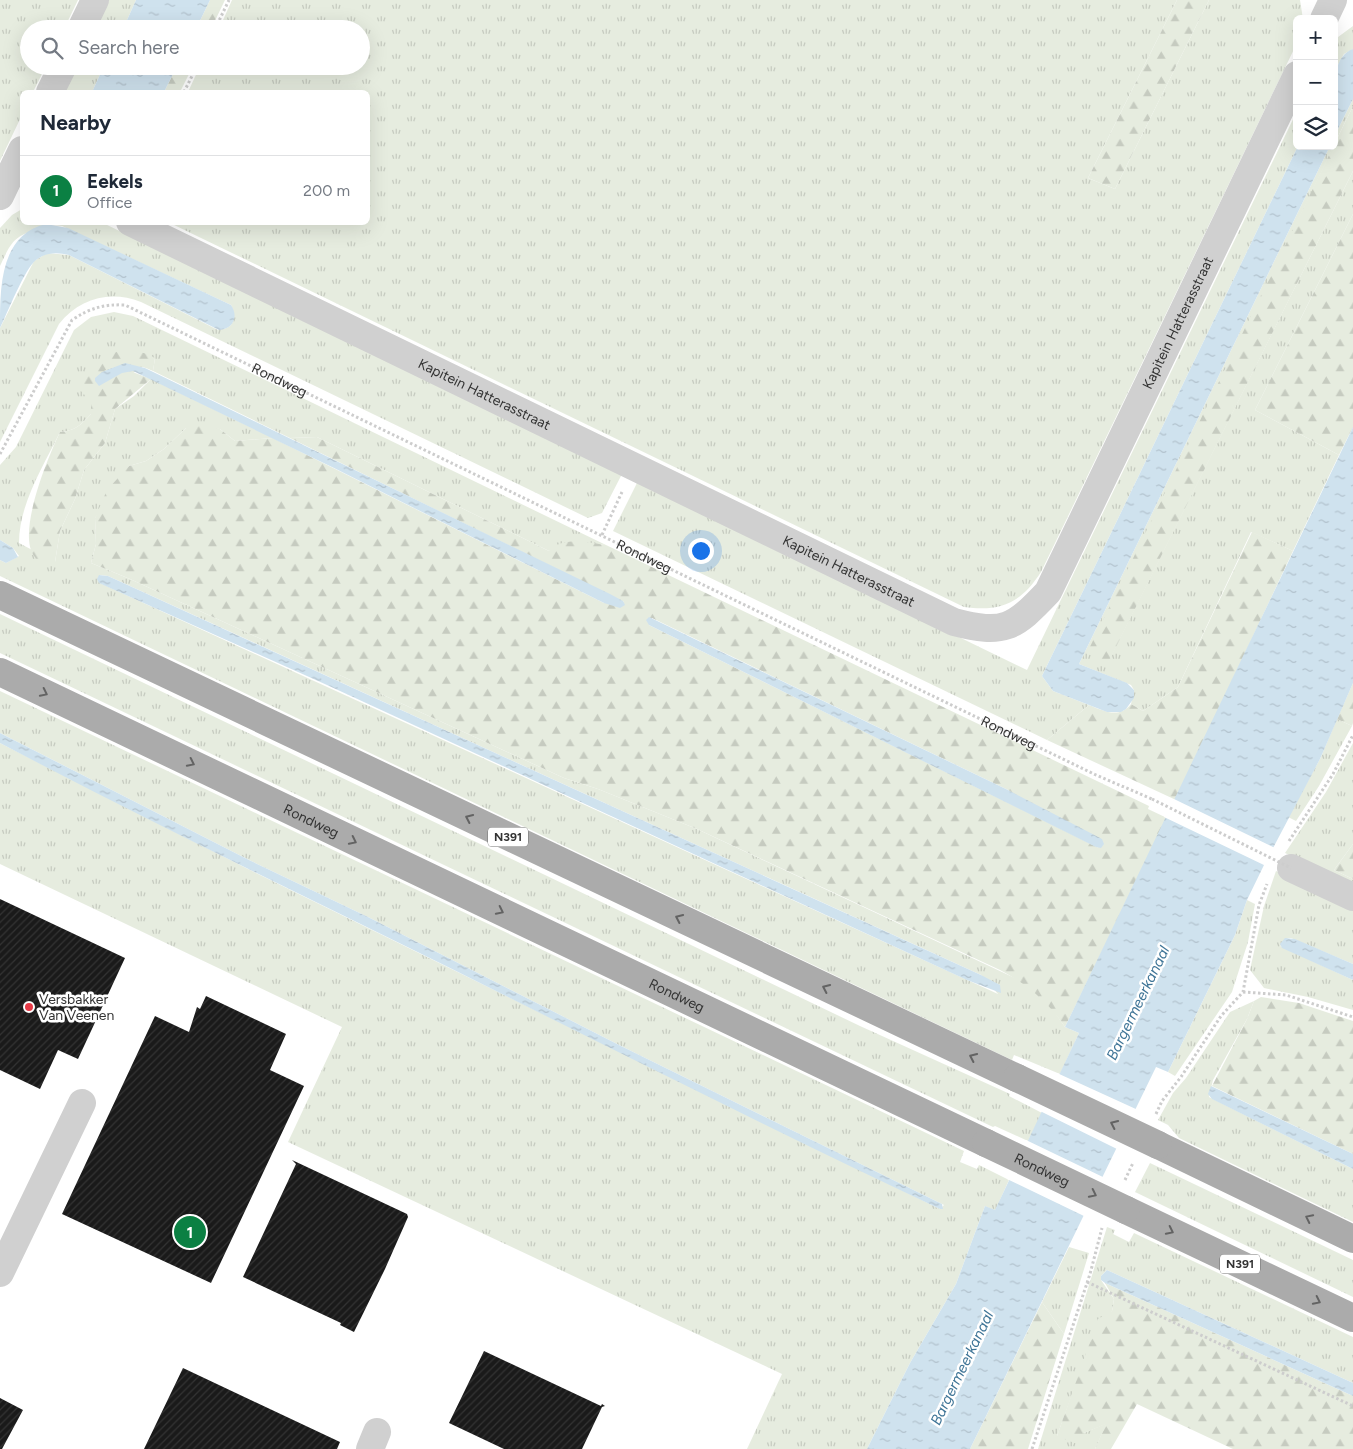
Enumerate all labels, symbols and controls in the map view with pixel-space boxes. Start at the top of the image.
map controls [1293,15,1338,150]
button: + [1293,15,1338,60]
search box [20,20,370,75]
icon: search [38,34,66,62]
text: Search here [78,36,180,59]
button: − [1293,60,1338,105]
button: layers [1293,105,1338,150]
text: Nearby [40,110,111,135]
text: Eekels [87,170,143,193]
text: 1 [53,181,59,200]
text: 200 m [303,181,350,200]
text: Office [87,193,132,212]
street label: Kapitein Hatterasstraat [1139,254,1217,392]
street label: Kapitein Hatterasstraat [416,355,553,433]
street label: Rondweg [249,359,310,400]
street label: Kapitein Hatterasstraat [780,532,918,610]
street label: Rondweg [614,536,675,577]
your location [688,538,714,564]
one-way arrow [39,687,48,697]
street label: Rondweg [978,712,1039,753]
one-way arrow [186,757,195,767]
street label: Rondweg [281,800,342,841]
one-way arrow [465,814,474,824]
road number: N391 [488,828,528,846]
one-way arrow [348,835,357,845]
one-way arrow [495,905,504,915]
one-way arrow [675,914,684,924]
water label: Bargermeerkanaal [1103,942,1174,1063]
street label: Rondweg [646,975,707,1016]
one-way arrow [822,983,831,994]
place label: Versbakker Van Veenen [39,991,114,1024]
marker: Versbakker Van Veenen [23,1001,35,1013]
one-way arrow [969,1054,978,1064]
one-way arrow [1110,1120,1119,1131]
street label: Rondweg [1011,1149,1072,1190]
one-way arrow [1088,1188,1097,1199]
pin: 1 [174,1213,206,1251]
one-way arrow [1305,1214,1314,1224]
one-way arrow [1165,1225,1174,1235]
road number: N391 [1220,1254,1260,1274]
one-way arrow [1312,1295,1321,1305]
water label: Bargermeerkanaal [927,1307,998,1428]

